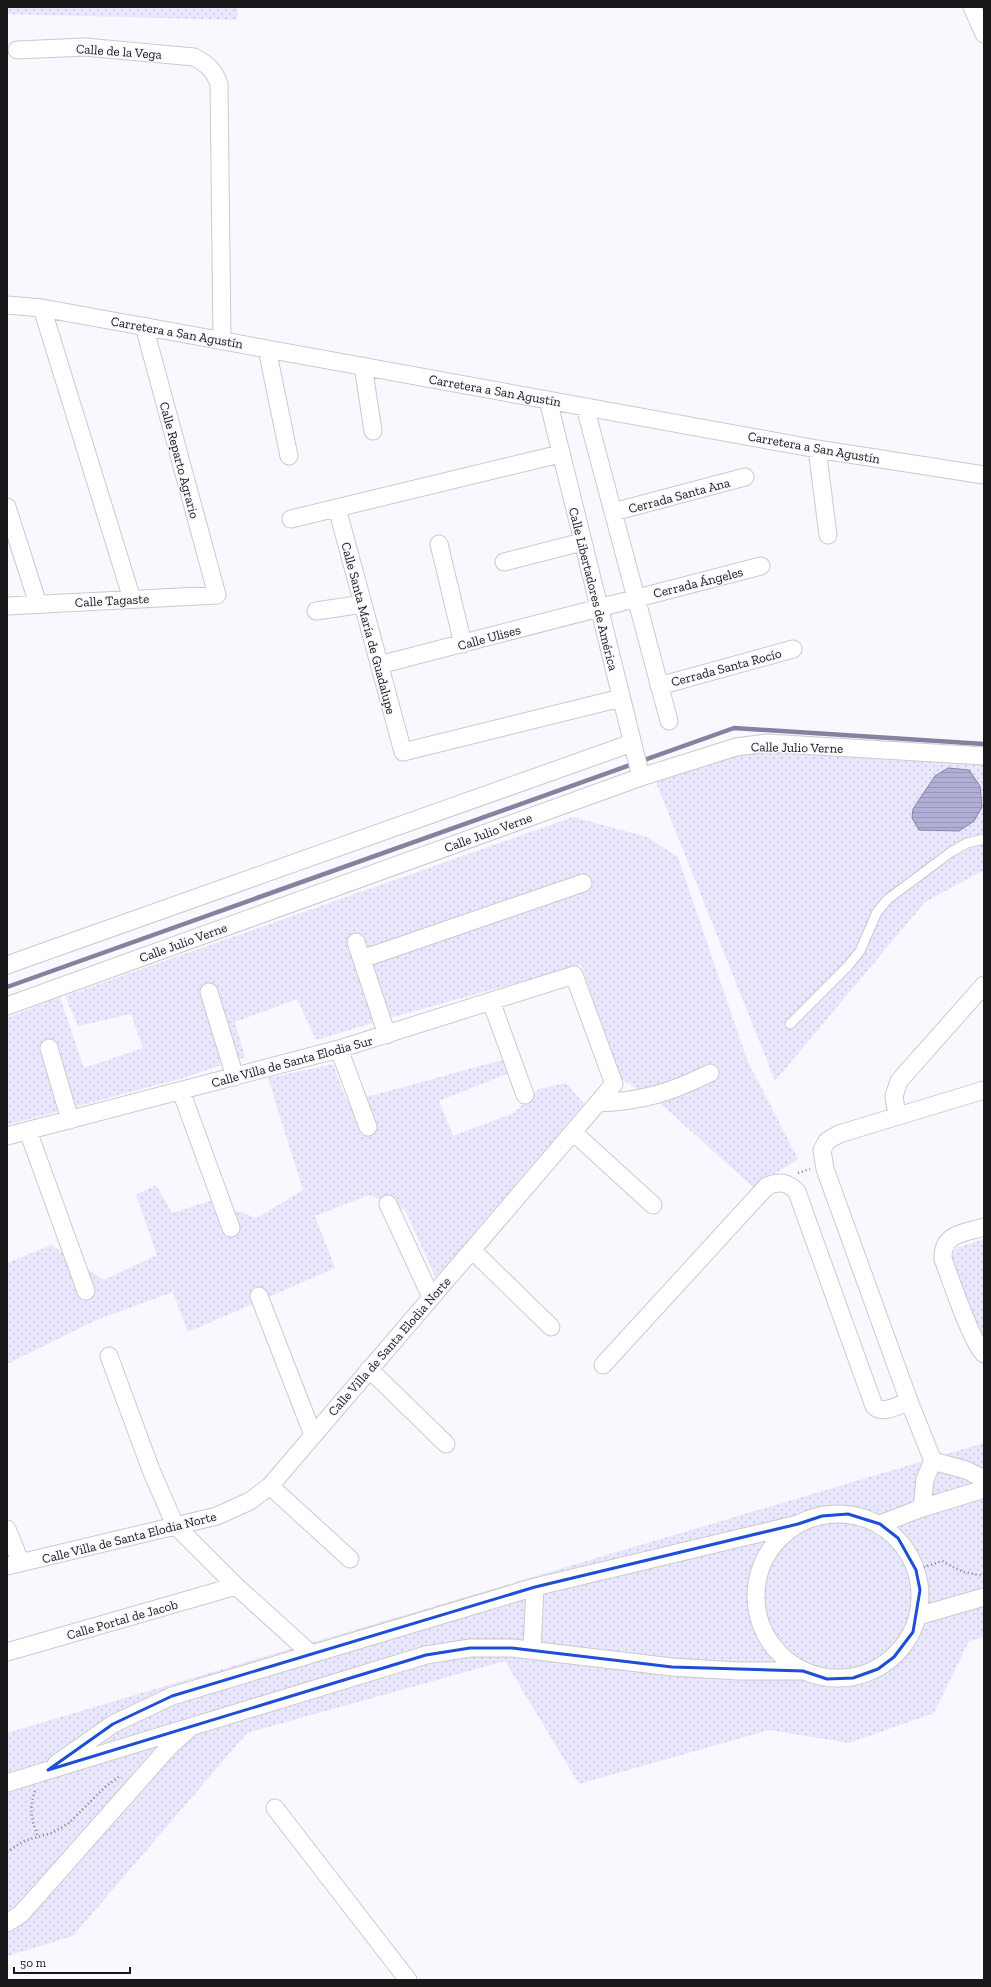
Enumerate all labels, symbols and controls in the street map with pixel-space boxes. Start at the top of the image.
street label: Calle de la Vega [75,41,163,62]
street label: Carretera a San Agustín [110,313,245,352]
street label: Carretera a San Agustín [428,371,563,410]
street label: Calle Reparto Agrario [157,400,202,521]
street label: Carretera a San Agustín [747,428,882,467]
street label: Cerrada Santa Ana [627,475,732,516]
street label: Calle Libertadores de América [566,506,621,673]
street label: Calle Santa María de Guadalupe [338,540,399,716]
street label: Cerrada Ángeles [652,564,745,601]
street label: Calle Tagaste [74,591,150,610]
street label: Calle Ulises [456,622,523,653]
street label: Cerrada Santa Rocío [669,645,783,689]
street label: Calle Julio Verne [751,739,843,756]
street label: Calle Julio Verne [442,810,534,855]
street label: Calle Julio Verne [137,920,229,965]
street label: Calle Villa de Santa Elodia Sur [210,1033,374,1090]
street label: Calle Villa de Santa Elodia Norte [325,1274,454,1419]
street label: Calle Villa de Santa Elodia Norte [40,1509,218,1566]
street label: Calle Portal de Jacob [65,1596,179,1643]
scale bar [14,1949,130,1975]
text: 50 m [20,1956,47,1970]

